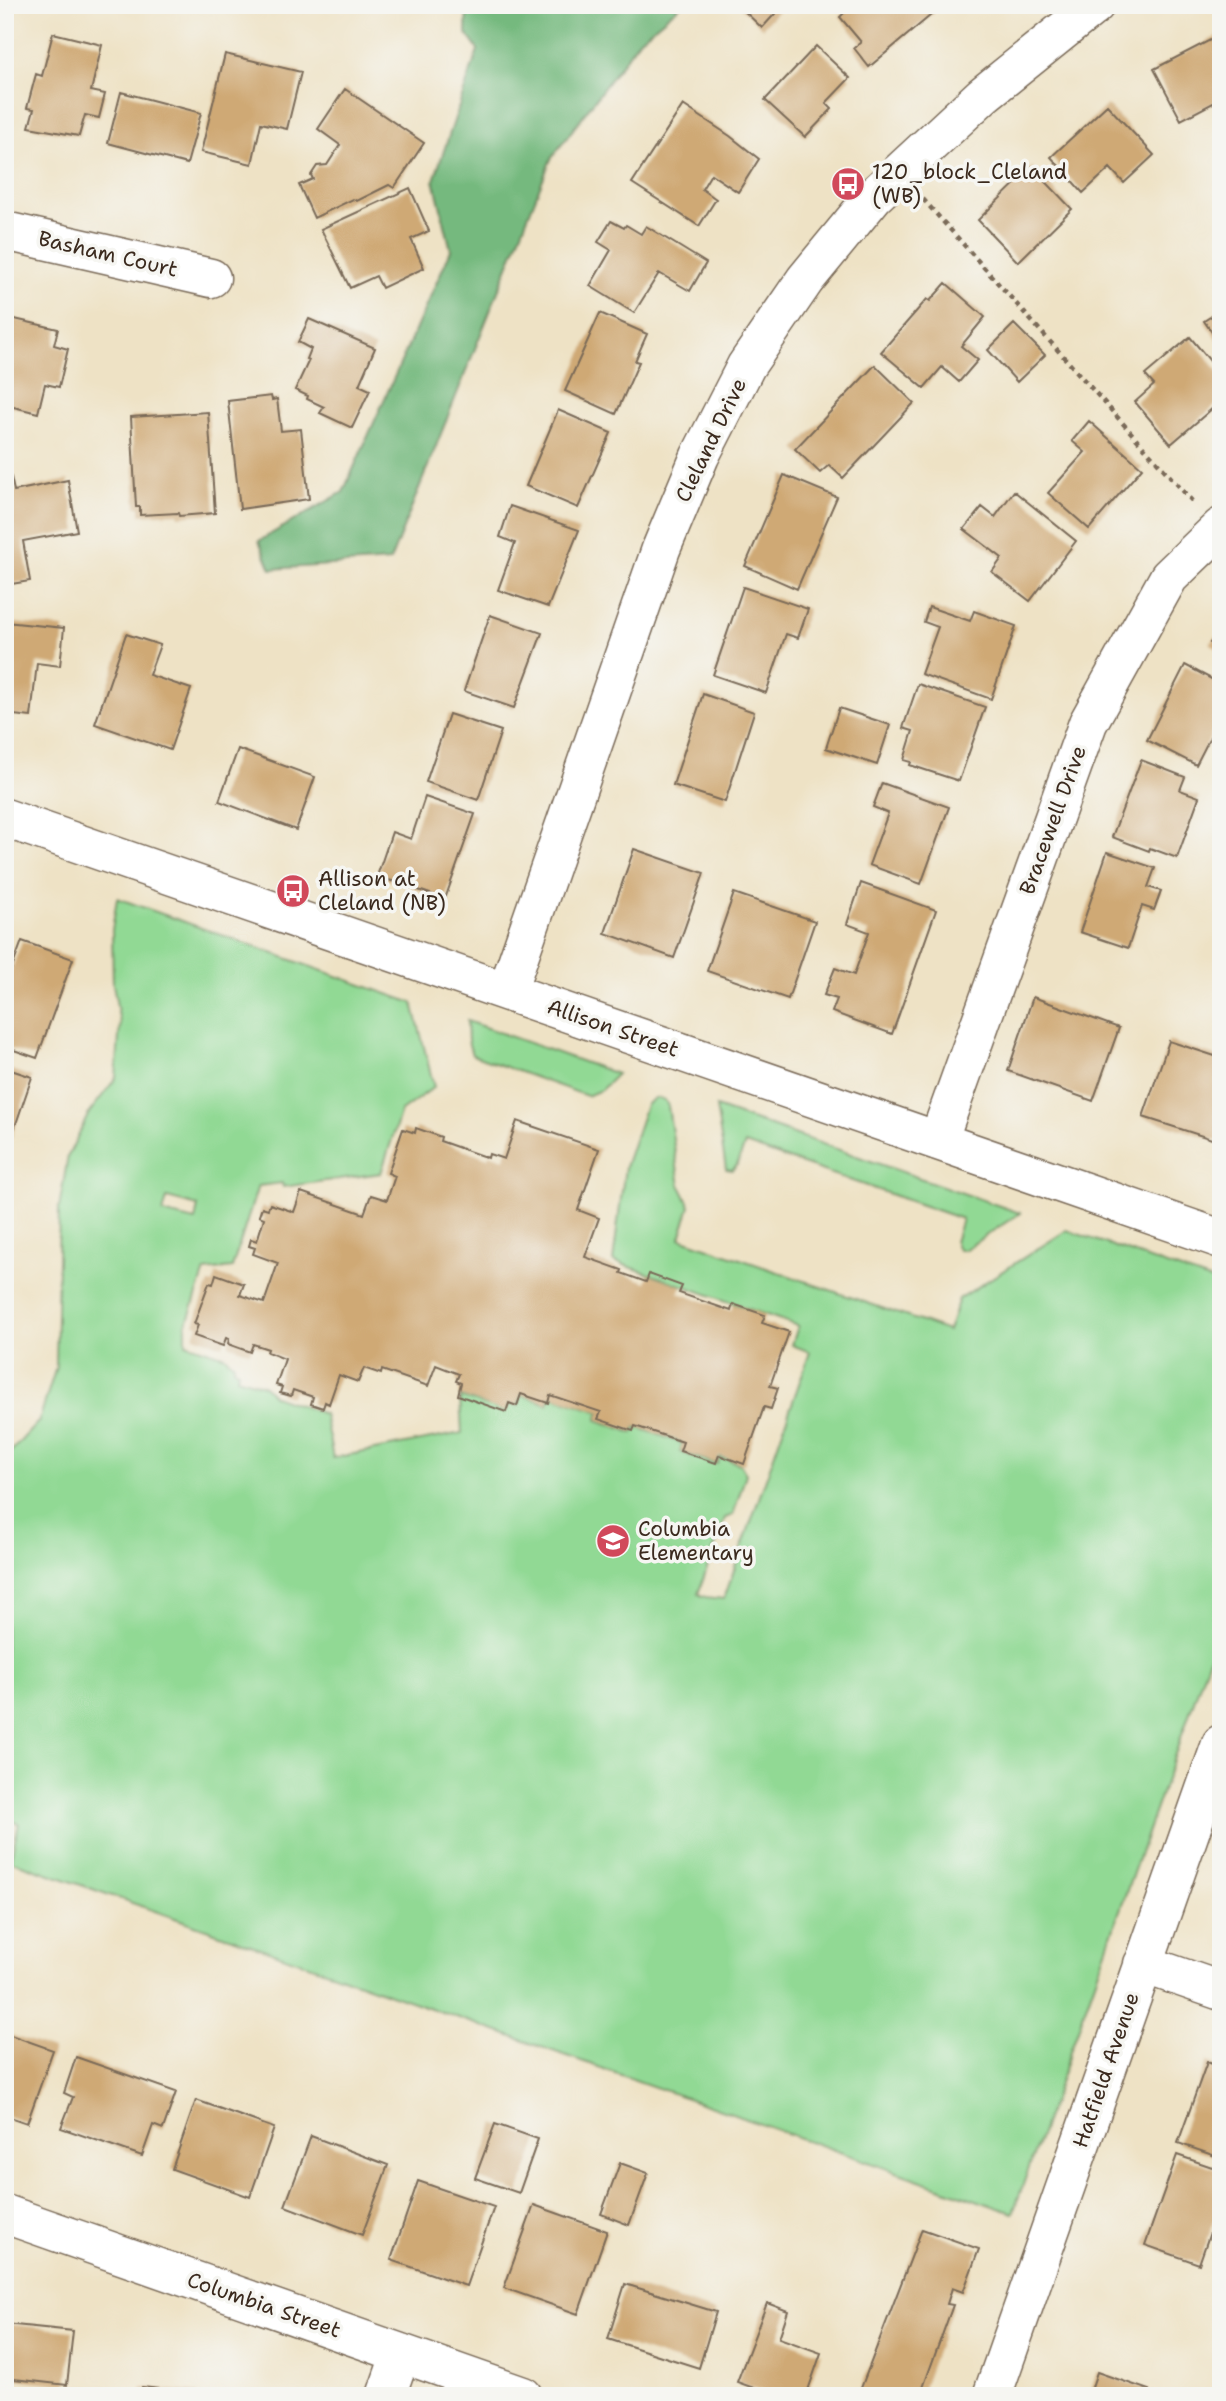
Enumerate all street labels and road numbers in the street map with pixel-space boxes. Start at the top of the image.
street label: Basham Court [36,224,180,284]
street label: Cleland Drive [669,373,753,507]
street label: Bracewell Drive [1013,742,1093,898]
street label: Allison Street [543,992,683,1064]
street label: Hatfield Avenue [1066,1988,1146,2152]
street label: Columbia Street [183,2266,345,2344]

